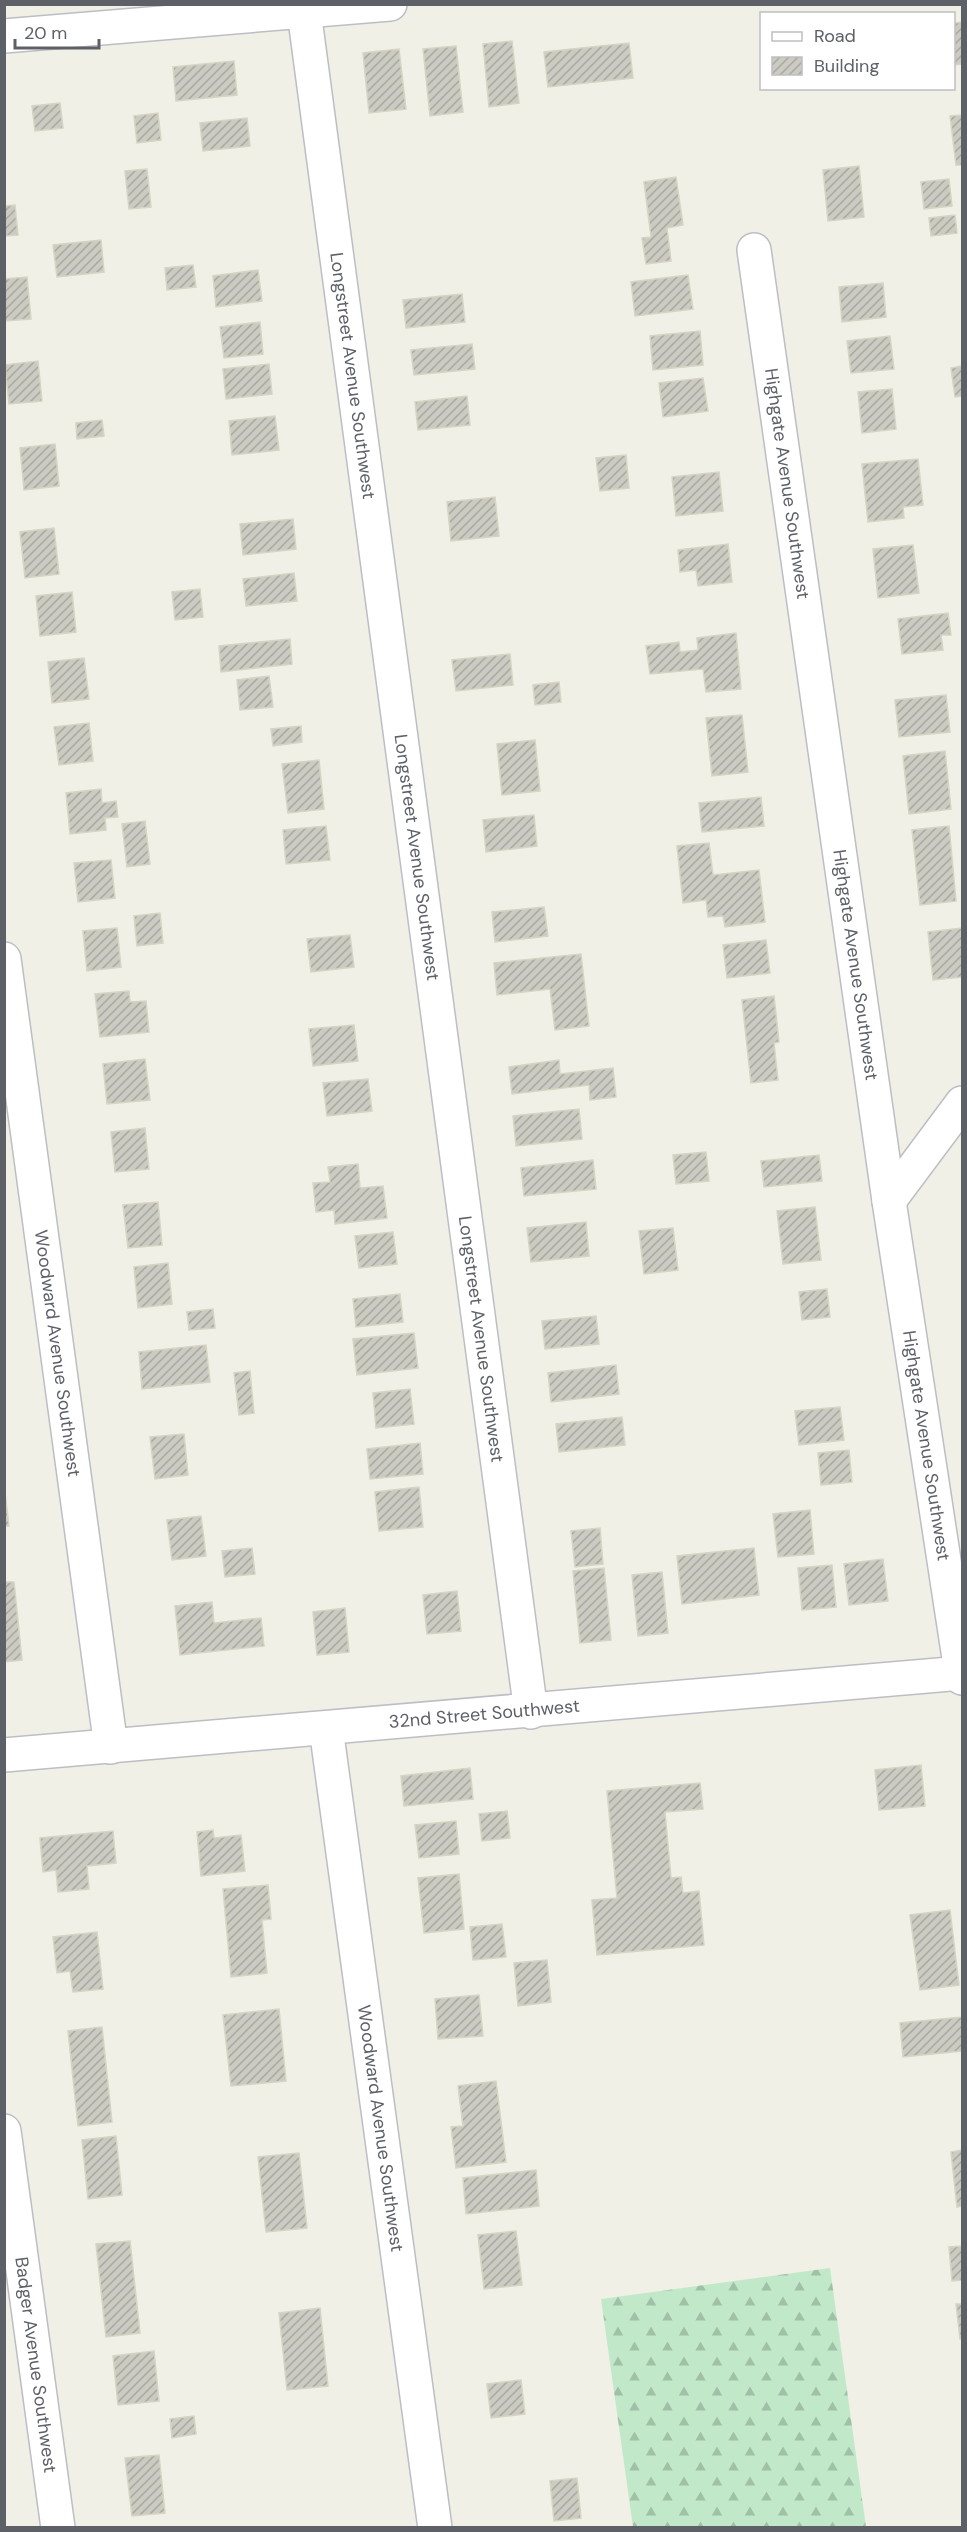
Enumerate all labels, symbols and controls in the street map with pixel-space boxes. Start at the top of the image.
scale bar [15,12,99,50]
legend [760,12,955,90]
text: 20 m [24,21,67,45]
text: Road [814,24,856,48]
text: Building [814,54,879,78]
street label: Longstreet Avenue Southwest [324,251,381,500]
street label: Highgate Avenue Southwest [759,367,815,601]
street label: Longstreet Avenue Southwest [389,733,445,982]
street label: Highgate Avenue Southwest [827,848,884,1082]
street label: Longstreet Avenue Southwest [453,1214,510,1464]
street label: Woodward Avenue Southwest [29,1228,86,1478]
street label: Highgate Avenue Southwest [897,1329,956,1562]
street label: 32nd Street Southwest [388,1694,581,1734]
street label: Woodward Avenue Southwest [352,2003,409,2253]
street label: Badger Avenue Southwest [9,2255,62,2474]

